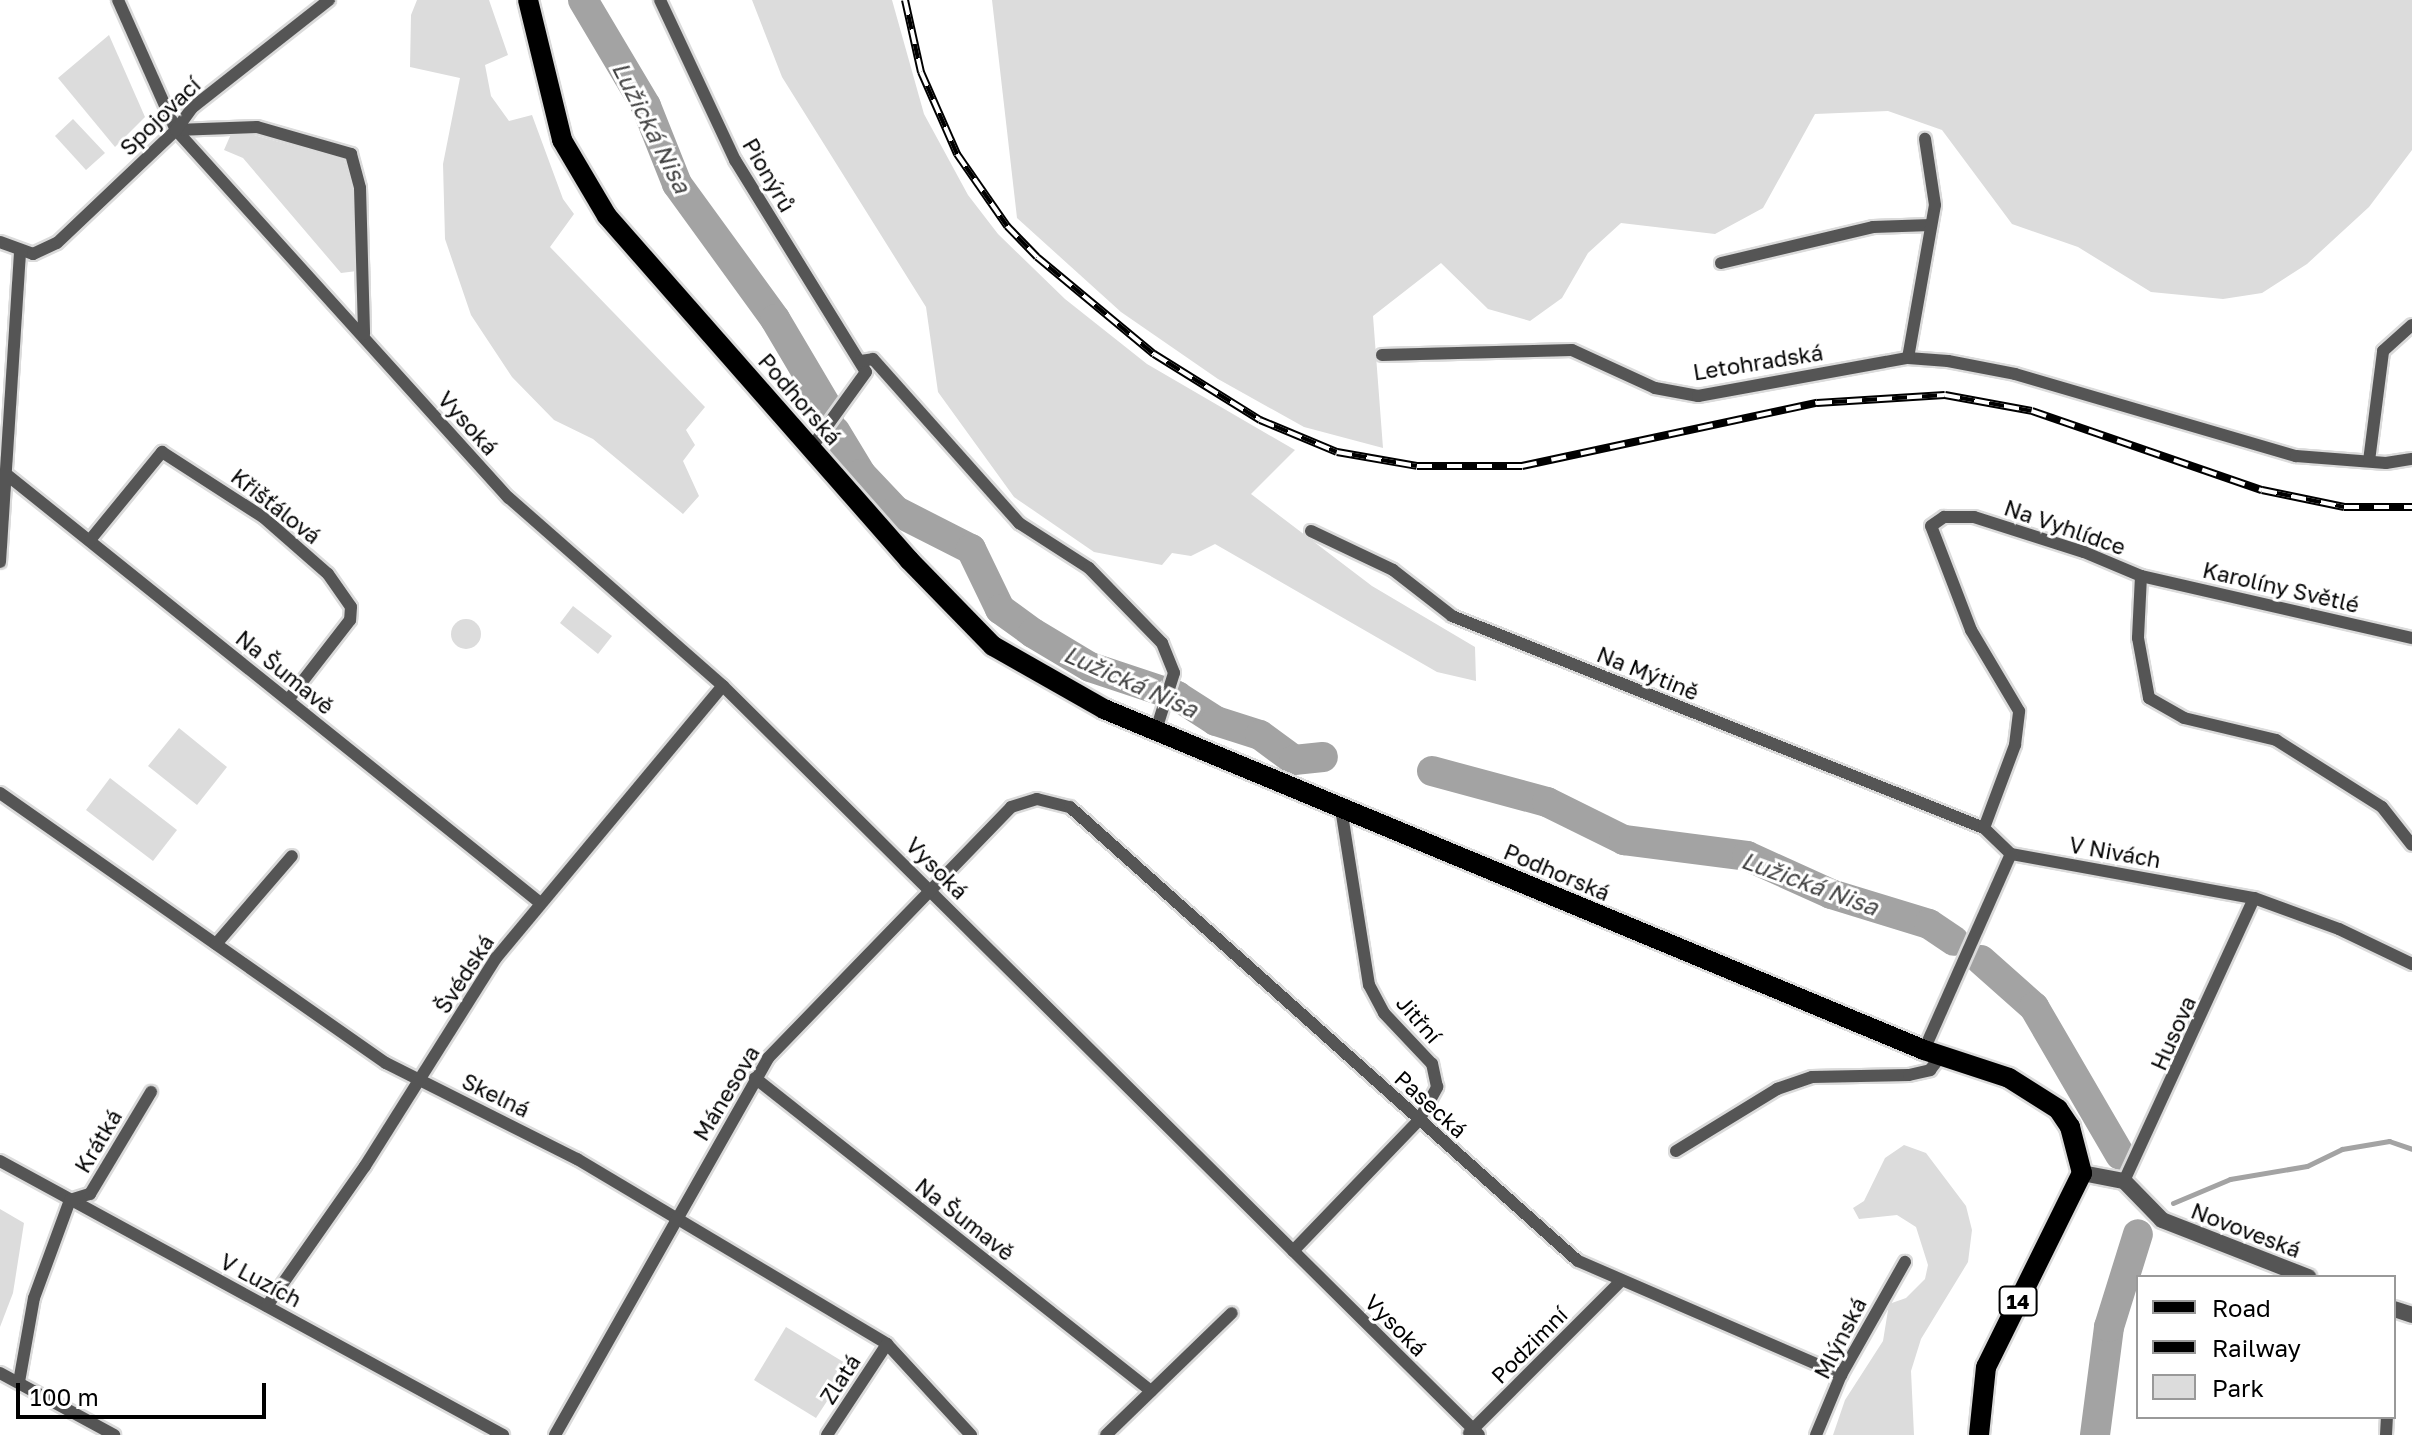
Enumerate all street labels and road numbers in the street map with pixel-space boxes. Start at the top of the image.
street label: Spojovací [114,71,206,161]
street label: Pionýrů [737,133,801,217]
street label: Letohradská [1691,339,1825,385]
street label: Podhorská [753,348,847,450]
street label: Vysoká [433,386,503,460]
street label: Křišťálová [226,463,326,549]
street label: Na Vyhlídce [2001,494,2129,560]
street label: Karolíny Světlé [2200,556,2362,618]
street label: Na Šumavě [231,625,339,719]
street label: Na Mýtině [1593,641,1703,705]
street label: V Nivách [2067,831,2163,873]
street label: Vysoká [901,832,973,904]
street label: Podhorská [1500,838,1614,906]
street label: Švédská [429,930,499,1018]
street label: Jitřní [1391,990,1447,1048]
street label: Husova [2145,992,2201,1074]
street label: Mánesova [687,1041,765,1145]
street label: Pasecká [1390,1065,1472,1143]
street label: Skelná [458,1067,534,1123]
street label: Krátká [69,1105,127,1177]
street label: Na Šumavě [910,1172,1020,1266]
street label: Novoveská [2188,1197,2304,1263]
street label: V Luzích [216,1248,306,1312]
road number: 14 [1998,1285,2038,1317]
street label: Vysoká [1360,1289,1432,1361]
street label: Mlýnská [1808,1293,1872,1383]
street label: Podzimní [1485,1301,1573,1389]
street label: Zlatá [814,1349,866,1409]

